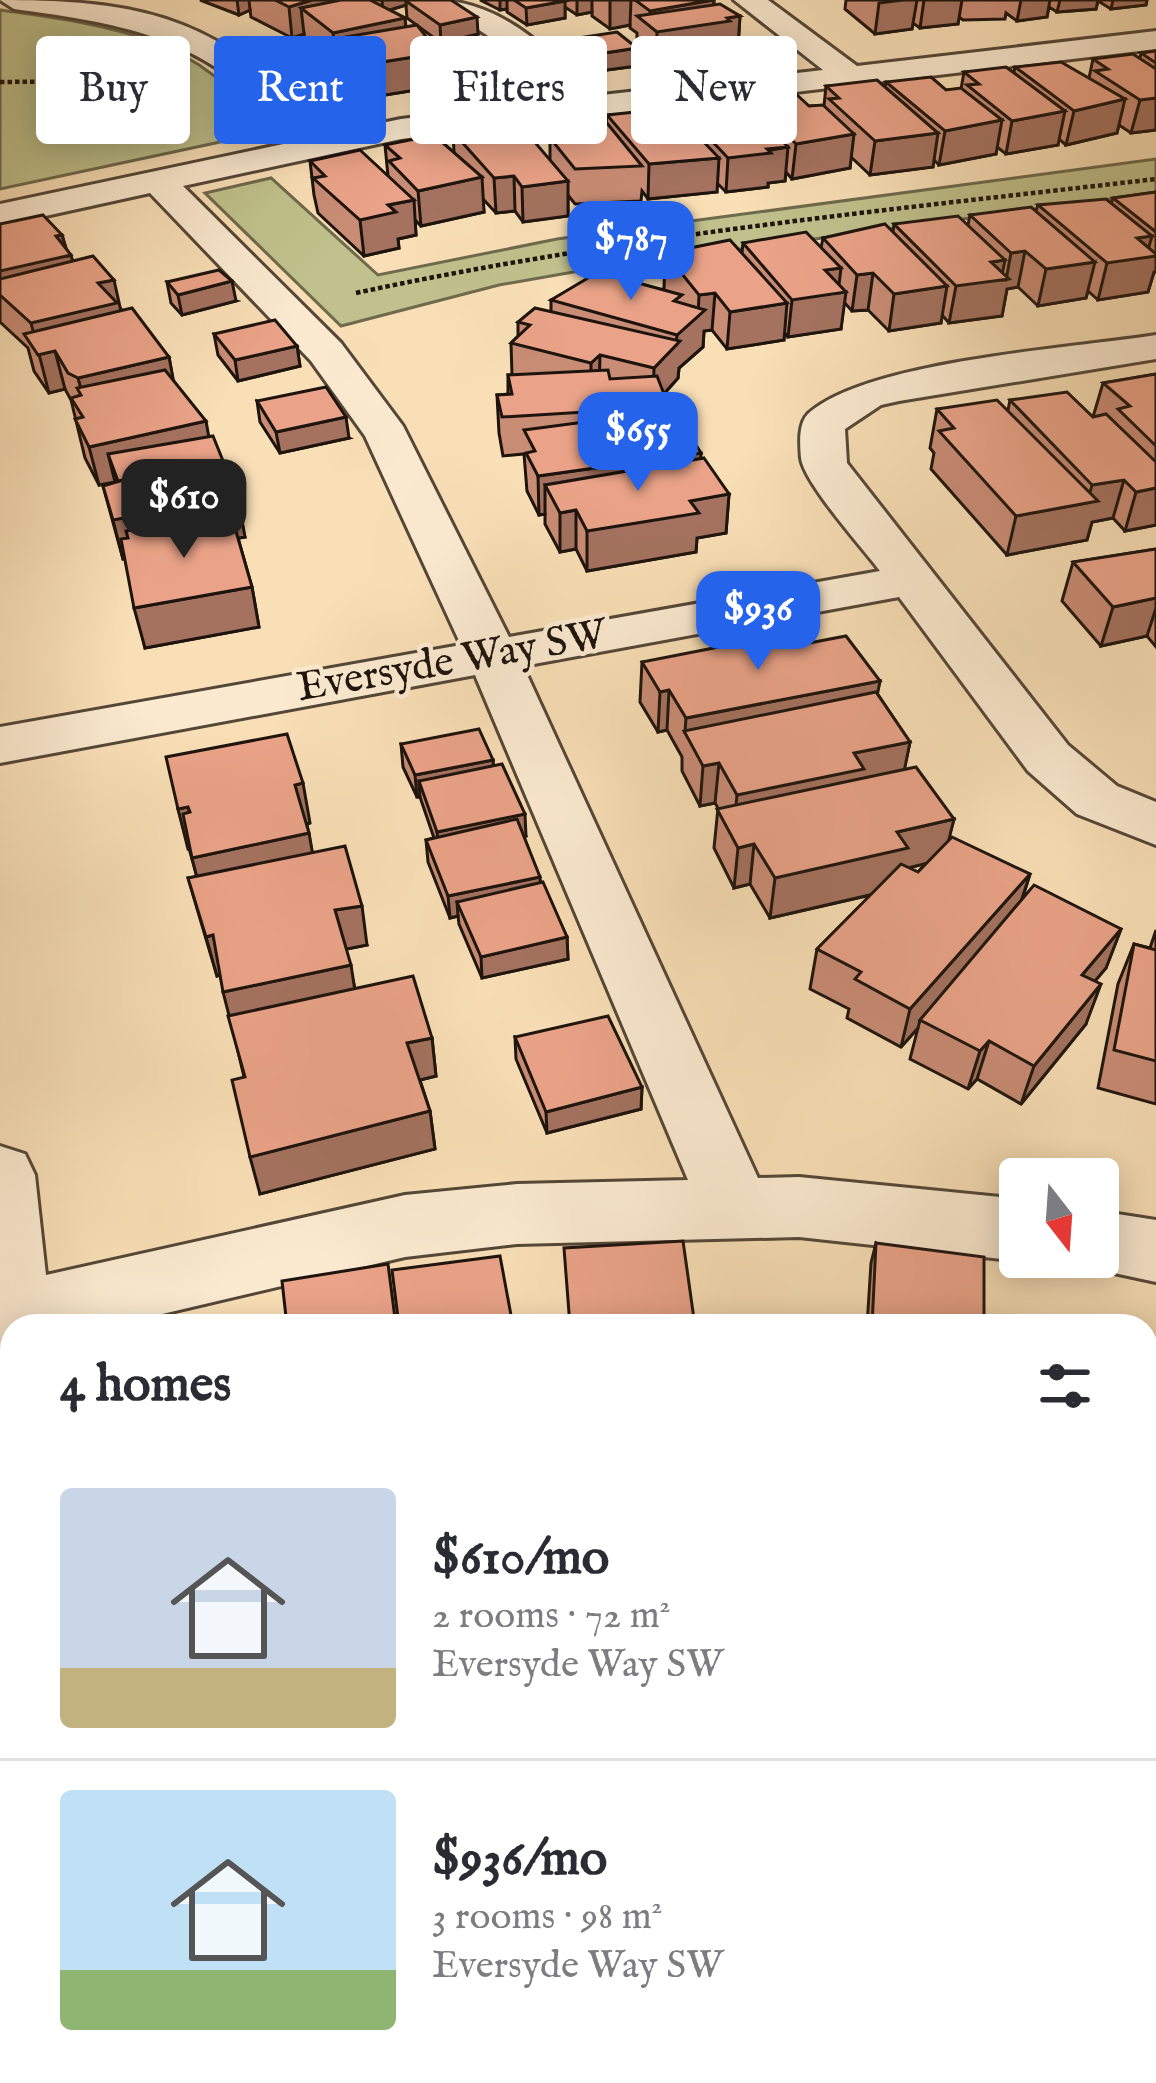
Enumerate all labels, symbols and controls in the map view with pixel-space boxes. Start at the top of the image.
chip: Buy [36,36,190,144]
chip: Rent [214,36,386,144]
chip: Filters [410,36,607,144]
chip: New [631,36,797,144]
pin: $787 [560,201,702,303]
text: $787 [594,215,668,264]
pin: $655 [567,392,709,494]
text: $655 [605,406,671,455]
pin: $610 [113,459,255,561]
text: $610 [148,473,220,522]
pin: $936 [687,571,829,673]
text: $936 [723,585,793,634]
street label: Eversyde Way SW [293,608,613,715]
north arrow [999,1158,1119,1278]
map controls [999,1158,1119,1278]
icon: filters [1032,1353,1098,1419]
text: 4 homes [60,1354,231,1419]
text: $610/mo [432,1527,609,1592]
icon: home [156,1536,300,1680]
text: 2 rooms · 72 m² [432,1592,671,1641]
text: Eversyde Way SW [432,1641,723,1690]
text: $936/mo [432,1828,607,1893]
icon: home [156,1838,300,1982]
text: 3 rooms · 98 m² [432,1893,663,1942]
text: Eversyde Way SW [432,1942,723,1991]

